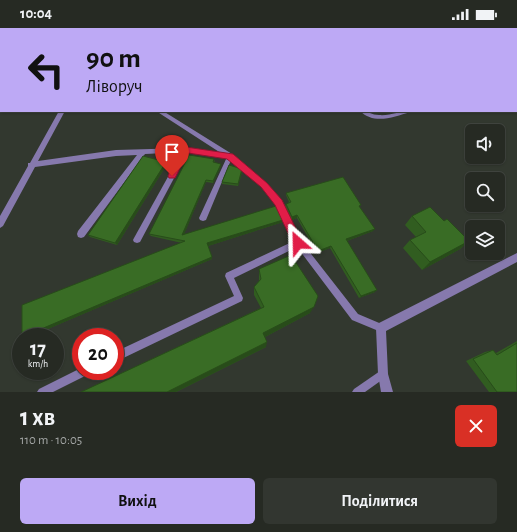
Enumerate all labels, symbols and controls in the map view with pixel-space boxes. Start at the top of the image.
text: 10:04 [20,6,52,21]
icon: left [20,44,72,96]
text: 90 m [86,45,141,73]
text: Ліворуч [86,78,143,96]
map controls [465,124,505,260]
button: sound [465,124,505,164]
pin [155,135,189,176]
icon: arrive [161,141,183,163]
button: search [465,172,505,212]
button: layers [465,220,505,260]
position arrow [277,222,319,264]
speed limit sign: 20 [72,328,124,380]
text: 17 [30,339,46,359]
text: km/h [28,359,48,369]
button: close [455,405,497,447]
text: 1 хв [20,406,55,430]
text: 110 m · 10:05 [20,434,82,447]
button: Вихід [20,478,255,524]
button: Поділитися [263,478,497,524]

